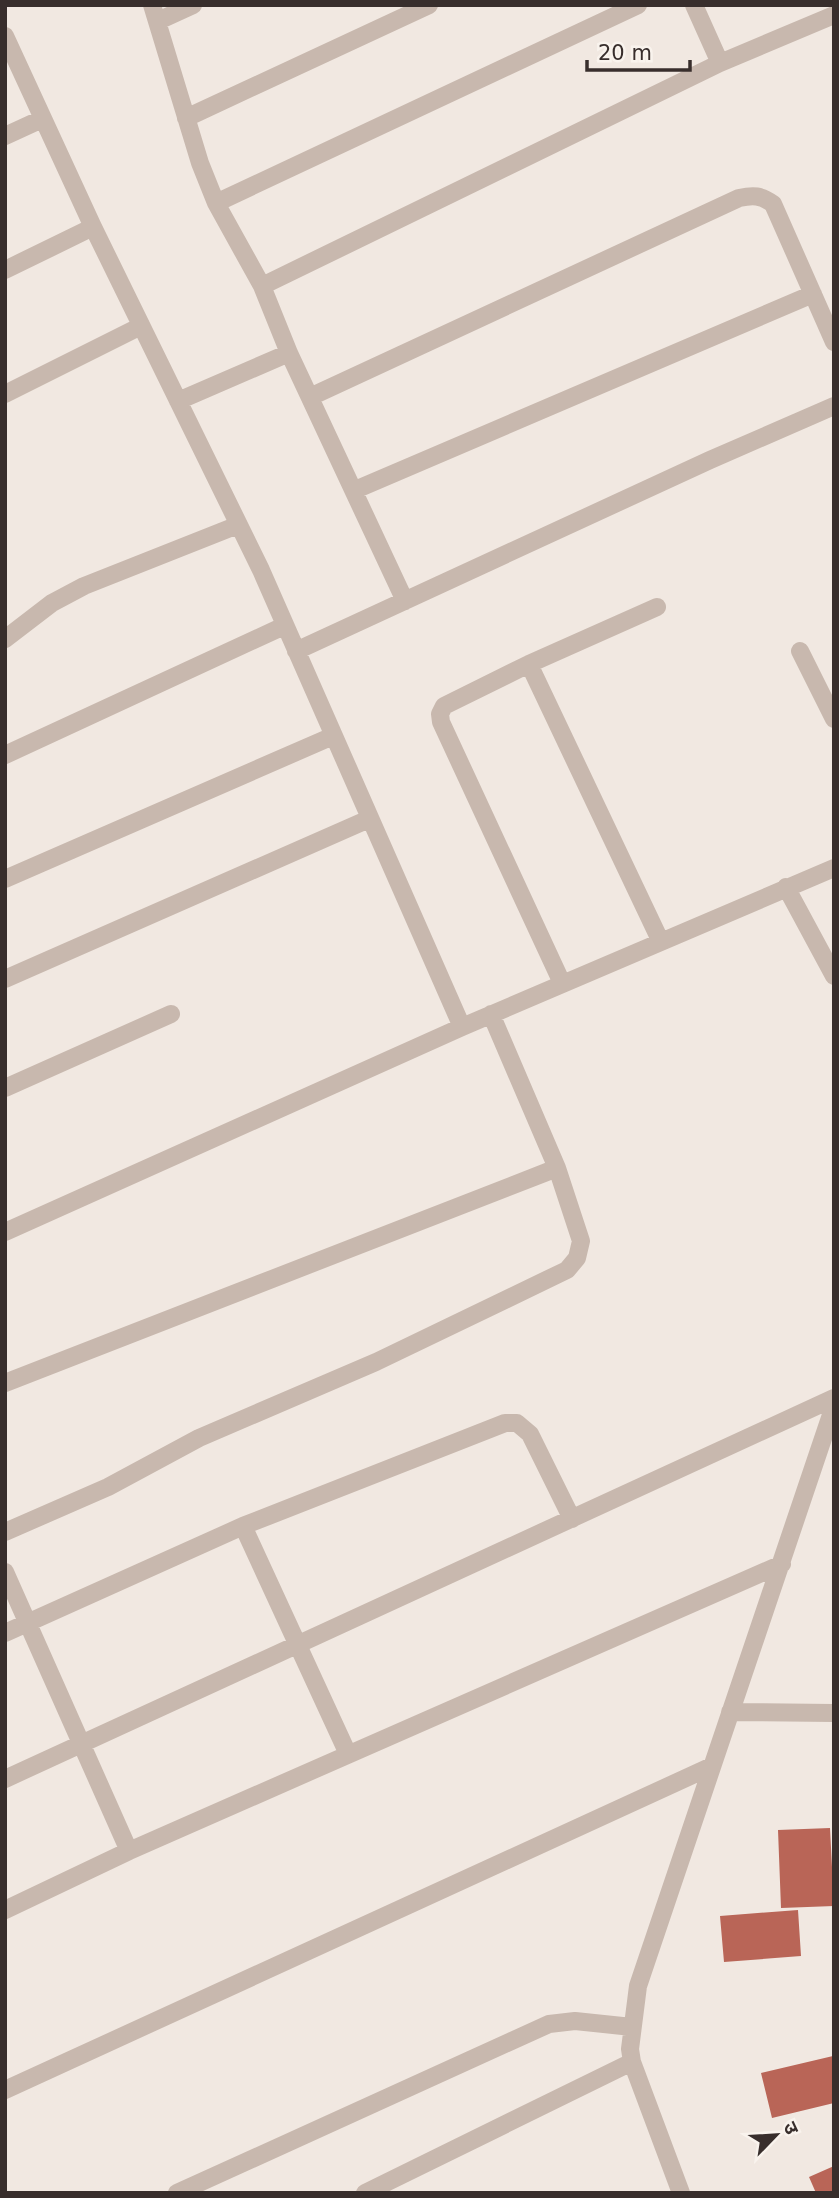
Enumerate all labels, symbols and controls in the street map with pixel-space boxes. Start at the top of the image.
scale bar [587,28,690,72]
text: 20 m [598,41,652,65]
north arrow [741,2100,811,2170]
text: उ [779,2118,804,2138]

